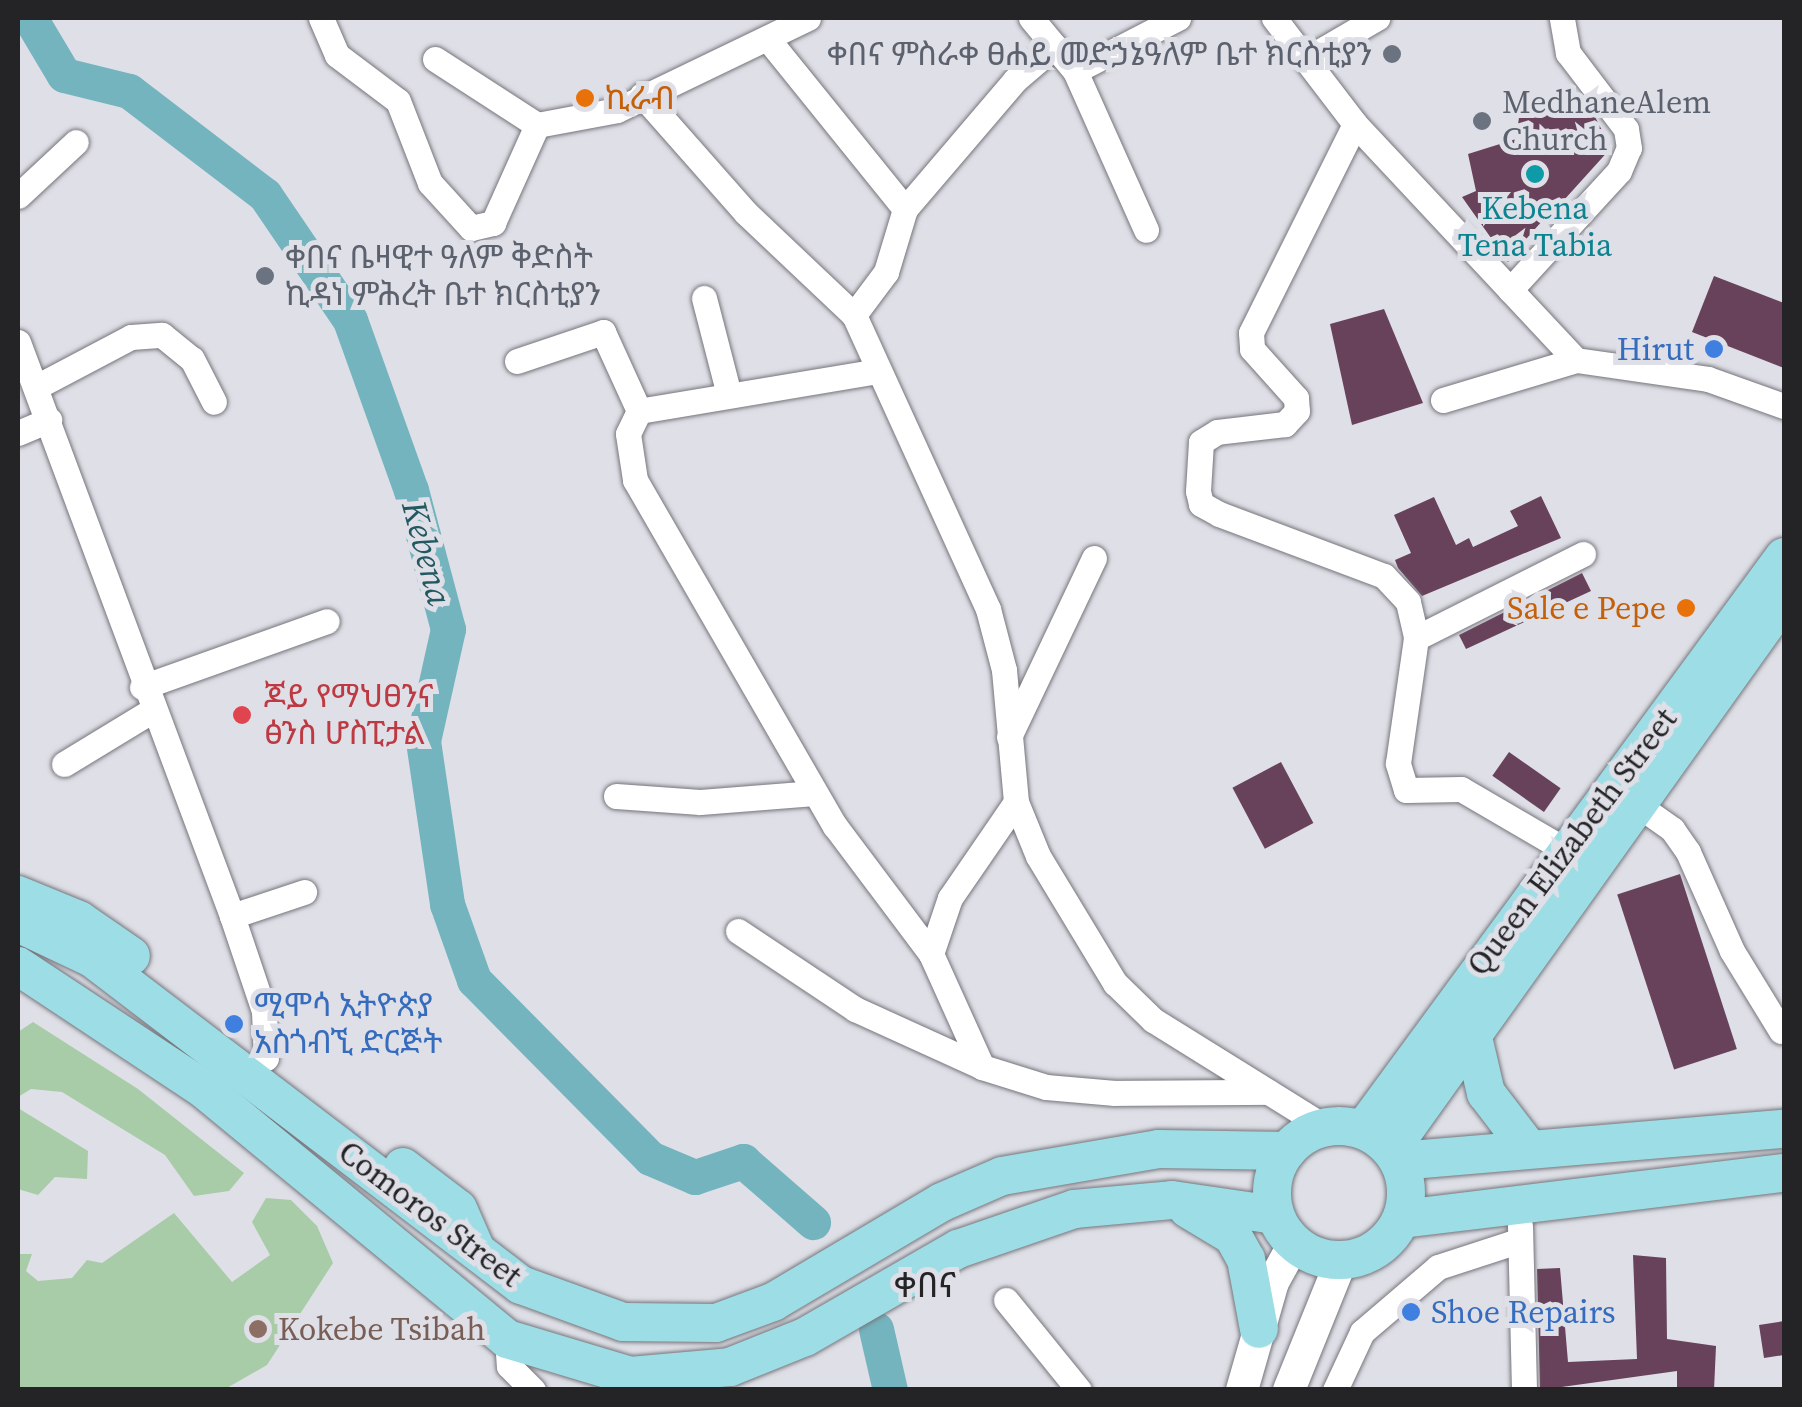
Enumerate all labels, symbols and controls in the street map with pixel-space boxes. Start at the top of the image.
place label: ቀበና ምስራቀ ፀሐይ መድኃኔዓለም ቤተ ክርስቲያን [827,35,1372,73]
marker: ቀበና ምስራቀ ፀሐይ መድኃኔዓለም ቤተ ክርስቲያን [1381,43,1403,65]
place label: ኪራብ [605,79,675,117]
place label: MedhaneAlem Church [1502,84,1711,159]
marker: ኪራብ [574,87,596,109]
marker: MedhaneAlem Church [1471,110,1493,132]
marker: Kebena Tena Tabia [1524,163,1546,185]
place label: Kebena Tena Tabia [1457,190,1613,265]
place label: ቀበና ቤዛዊተ ዓለም ቅድስት ኪዳነ ምሕረት ቤተ ክርስቲያን [285,239,601,314]
marker: ቀበና ቤዛዊተ ዓለም ቅድስት ኪዳነ ምሕረት ቤተ ክርስቲያን [254,265,276,287]
place label: Hirut [1617,330,1694,368]
marker: Hirut [1703,338,1725,360]
water label: Kebena [393,496,461,610]
place label: Sale e Pepe [1507,589,1666,627]
marker: Sale e Pepe [1675,597,1697,619]
place label: ጆይ የማህፀንና ፅንስ ሆስፒታል [264,678,434,753]
street label: Queen Elizabeth Street [1459,701,1685,983]
marker: ጆይ የማህፀንና ፅንስ ሆስፒታል [229,702,255,728]
place label: ሚሞሳ ኢትዮጵያ አስጎብኚ ድርጅት [254,987,442,1062]
marker: ሚሞሳ ኢትዮጵያ አስጎብኚ ድርጅት [223,1013,245,1035]
street label: Comoros Street [331,1133,529,1295]
district label: ቀበና [894,1264,956,1306]
place label: Shoe Repairs [1431,1293,1616,1331]
marker: Shoe Repairs [1400,1301,1422,1323]
place label: Kokebe Tsibah [278,1310,486,1348]
marker: Kokebe Tsibah [247,1318,269,1340]

